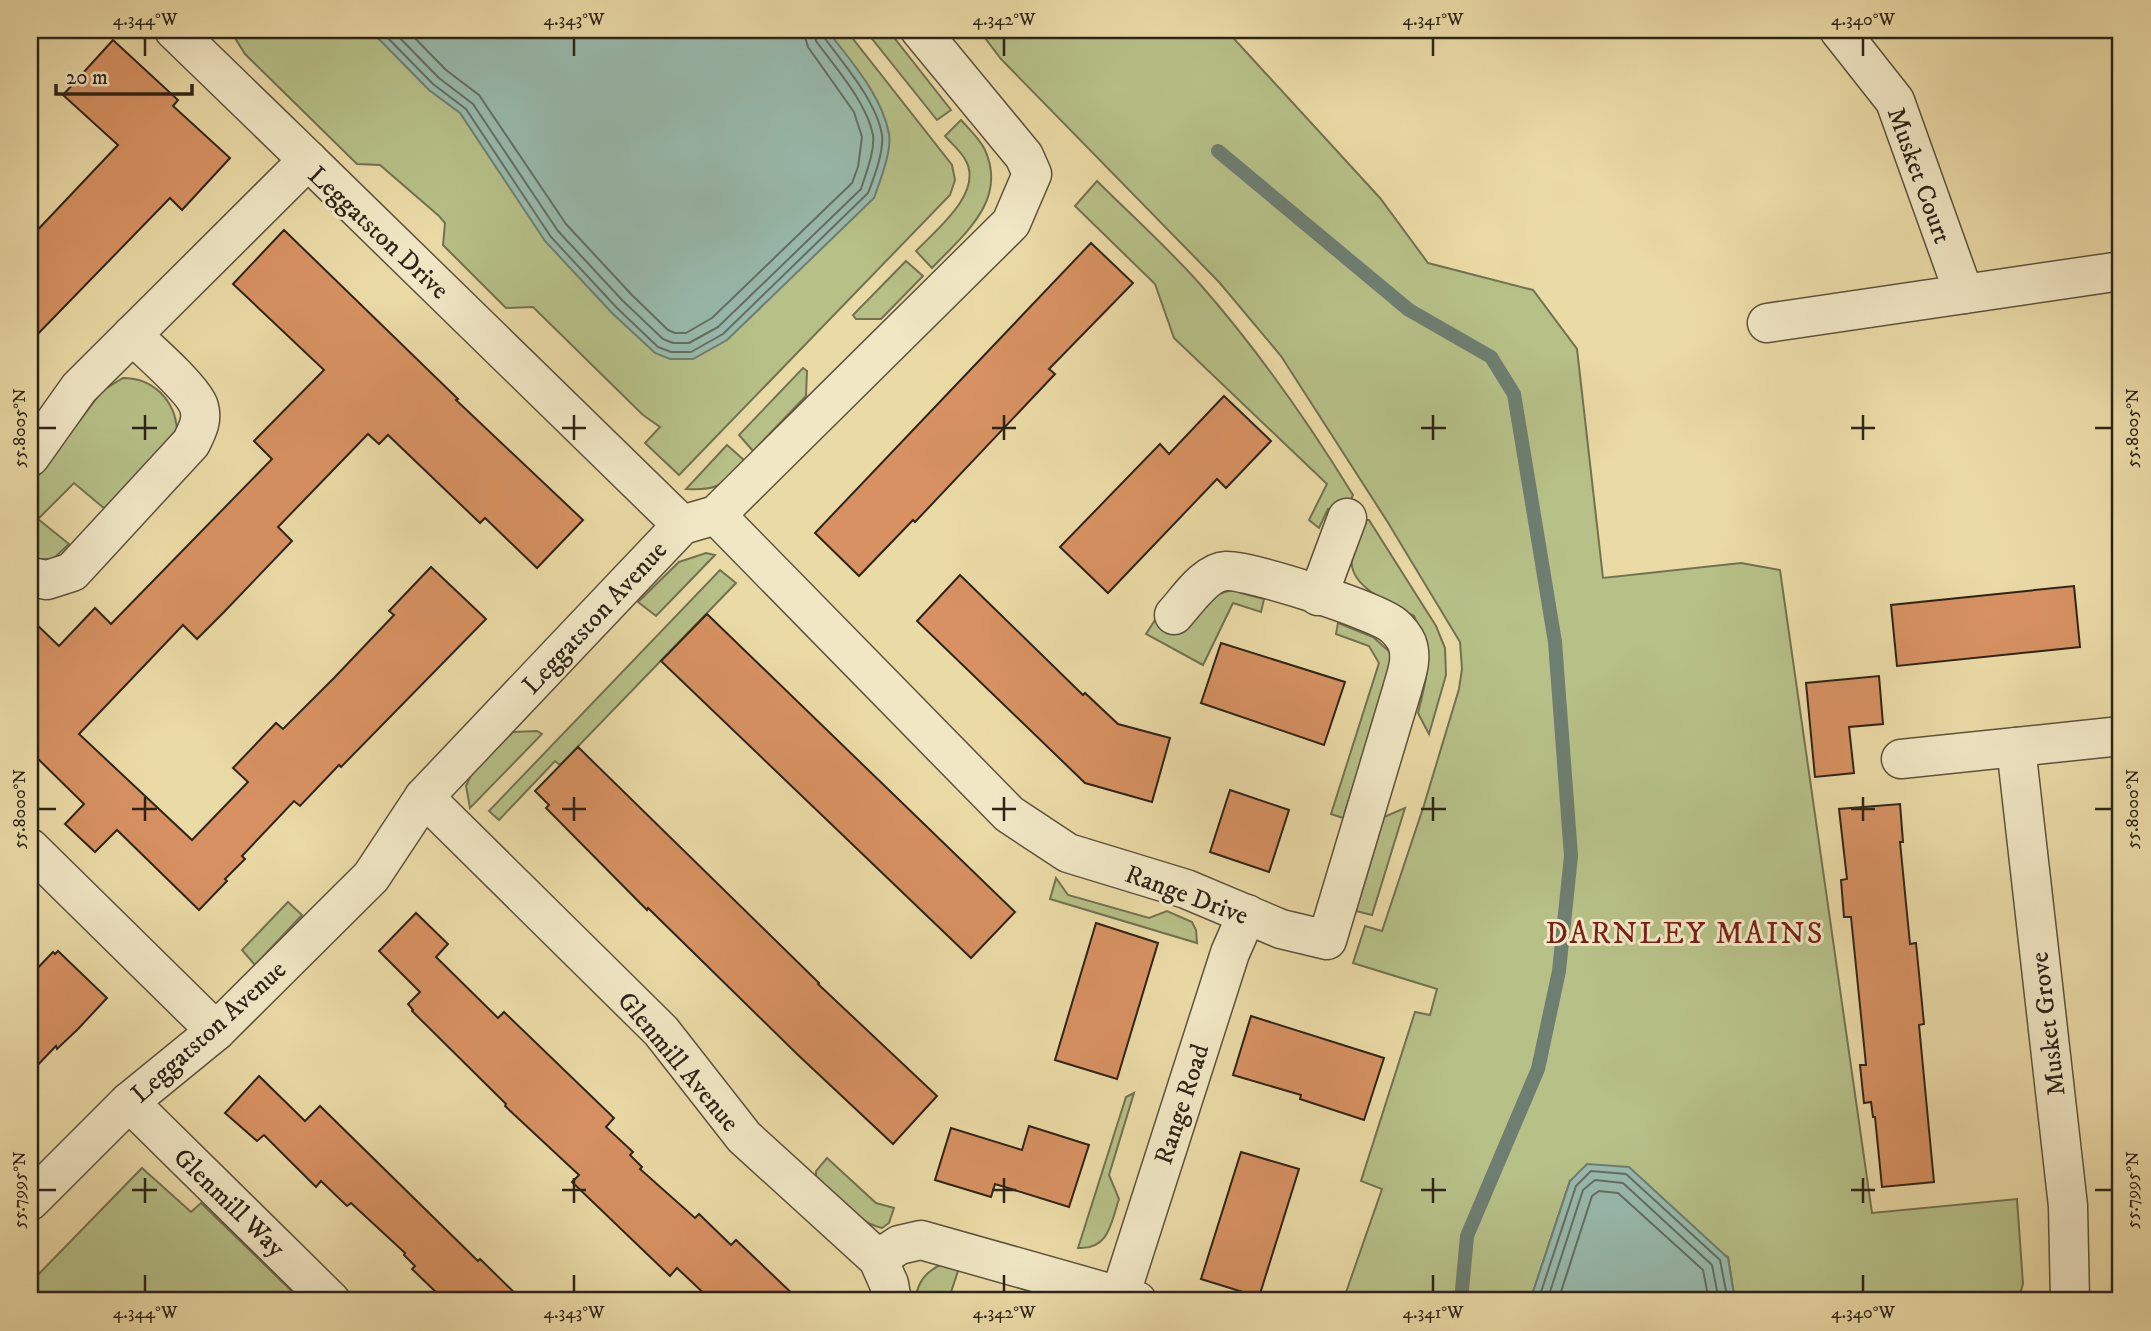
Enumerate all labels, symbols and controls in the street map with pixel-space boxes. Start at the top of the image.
text: 4.344°W [113,9,178,31]
text: 4.343°W [543,9,605,31]
text: 4.342°W [972,9,1036,31]
text: 4.341°W [1403,9,1464,31]
text: 4.340°W [1831,9,1896,31]
scale bar [56,52,192,96]
text: 20 m [66,65,108,91]
street label: Musket Court [1879,103,1958,248]
street label: Leggatston Drive [301,159,455,307]
text: 55.8005°N [9,388,31,468]
text: 55.8005°N [2122,388,2144,468]
street label: Leggatston Avenue [516,534,675,702]
text: 55.8000°N [9,769,31,849]
text: 55.8000°N [2122,769,2144,849]
street label: Range Drive [1120,858,1253,933]
district label: DARNLEY MAINS [1546,916,1824,953]
street label: Musket Grove [2023,950,2074,1098]
street label: Leggatston Avenue [124,954,294,1111]
street label: Glenmill Avenue [610,985,746,1139]
street label: Range Road [1147,1040,1217,1169]
street label: Glenmill Way [166,1141,292,1265]
text: 55.7995°N [9,1151,31,1229]
text: 55.7995°N [2122,1151,2144,1229]
text: 4.344°W [113,1302,178,1324]
text: 4.343°W [543,1302,605,1324]
text: 4.342°W [972,1302,1036,1324]
text: 4.341°W [1403,1302,1464,1324]
text: 4.340°W [1831,1302,1896,1324]

